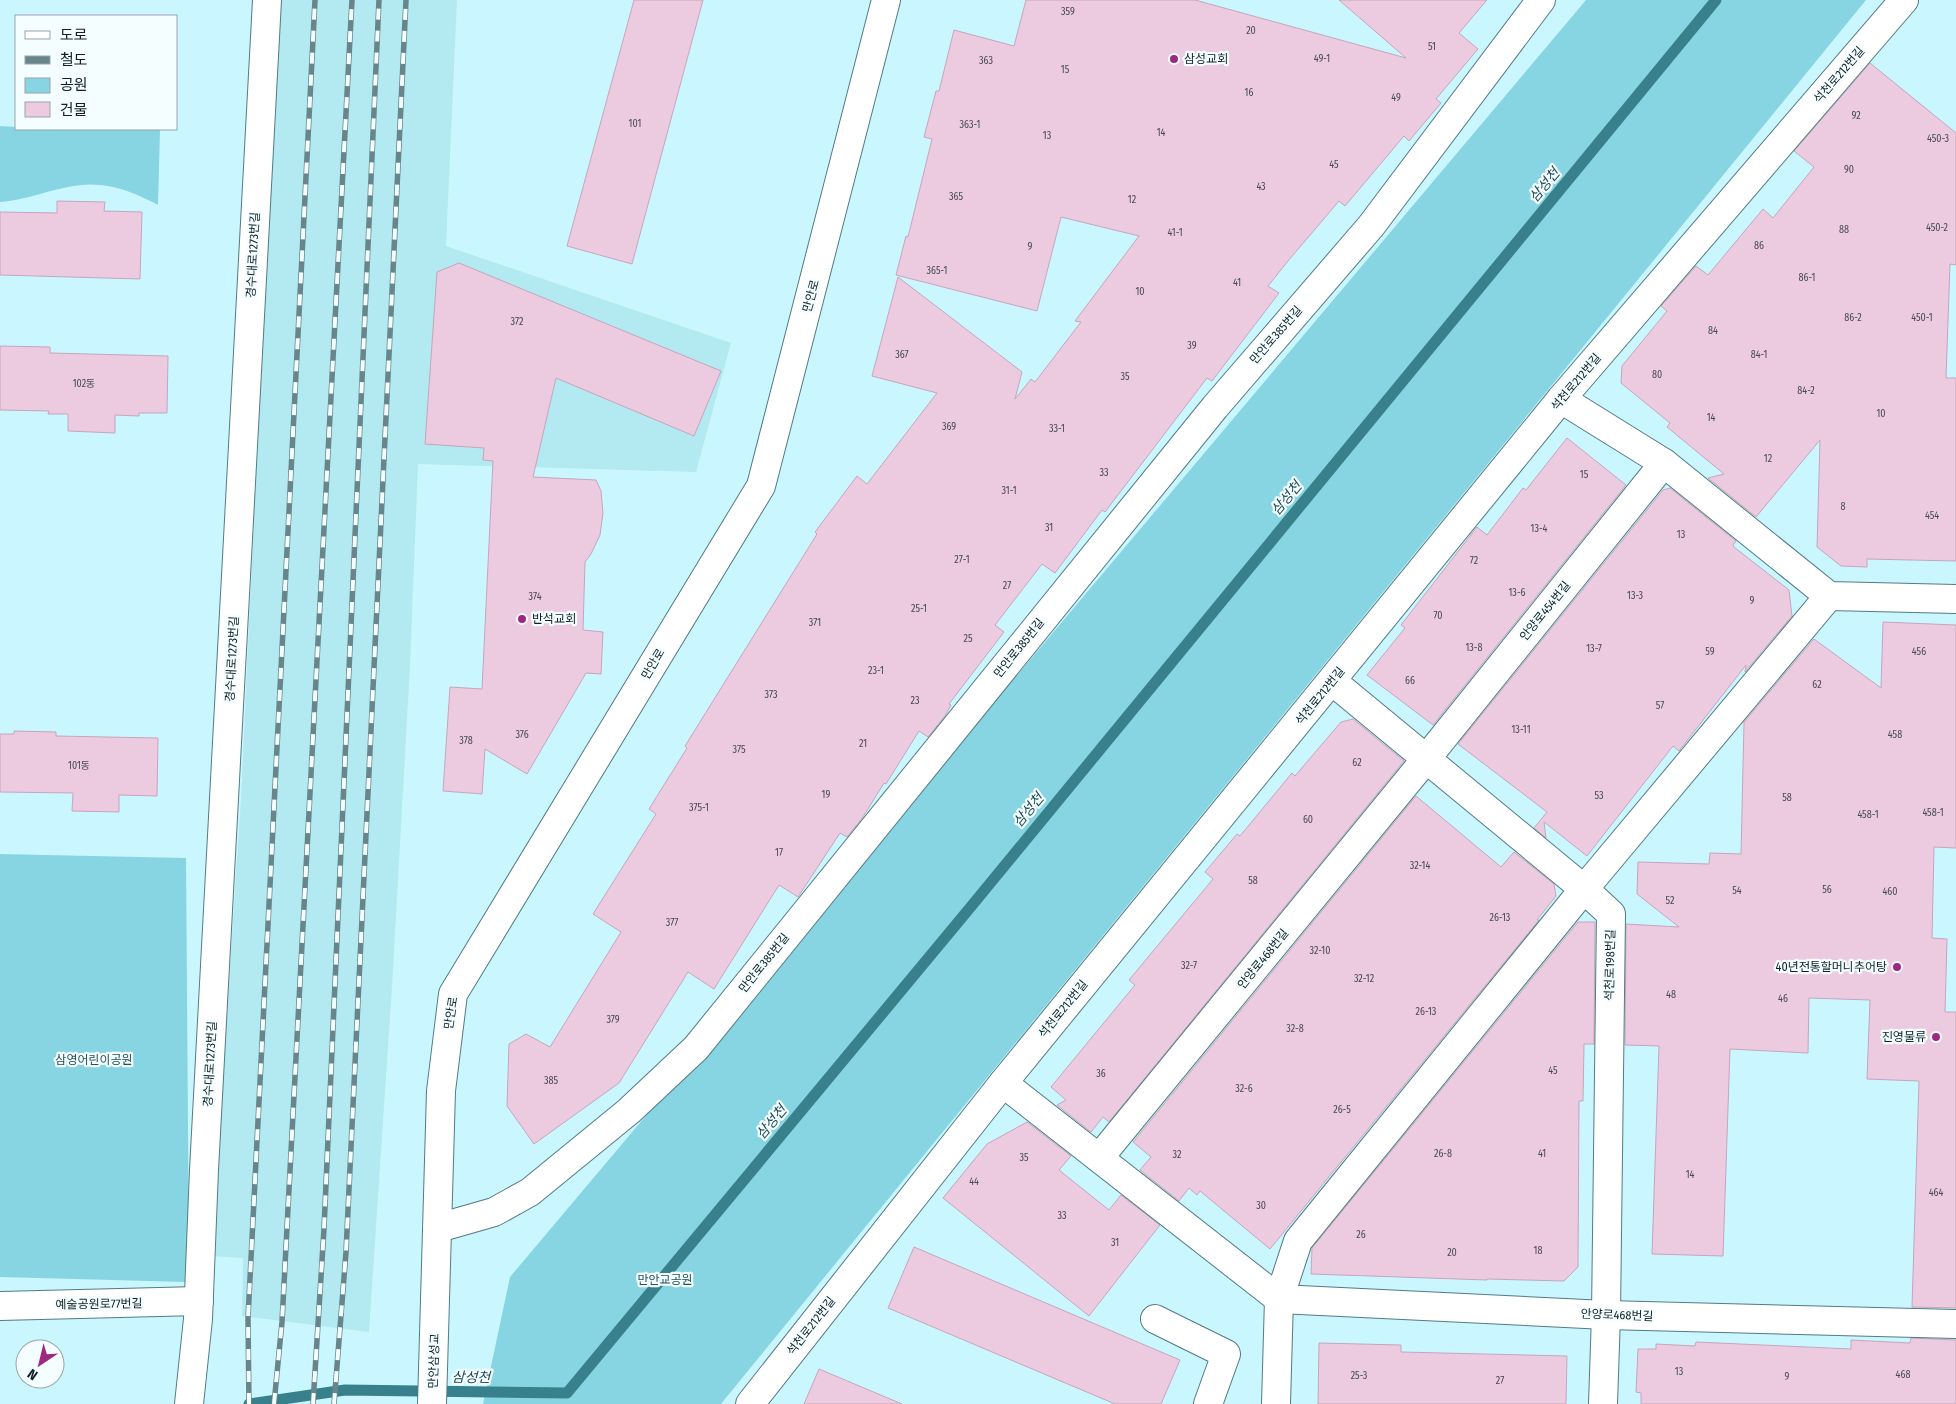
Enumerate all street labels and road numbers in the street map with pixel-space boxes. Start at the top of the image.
street label: 석천로212번길 [1811,44,1867,106]
street label: 경수대로1273번길 [244,212,262,298]
street label: 만안로 [800,278,822,314]
street label: 만안로385번길 [1247,303,1305,367]
street label: 석천로212번길 [1548,351,1604,413]
street label: 안양로454번길 [1517,579,1573,643]
street label: 경수대로1273번길 [223,616,241,702]
street label: 만안로385번길 [991,616,1047,680]
street label: 만안로 [638,646,668,682]
street label: 석천로212번길 [1292,664,1348,728]
street label: 안양로468번길 [1235,926,1291,992]
street label: 석천로198번길 [1602,929,1618,1001]
street label: 만안로385번길 [736,931,792,995]
street label: 석천로212번길 [1035,977,1091,1041]
street label: 만안로 [441,996,461,1030]
street label: 경수대로1273번길 [201,1021,219,1107]
street label: 석천로212번길 [784,1294,838,1358]
street label: 예술공원로77번길 [55,1296,143,1312]
street label: 안양로468번길 [1580,1307,1654,1323]
street label: 만안삼성교 [426,1333,442,1389]

